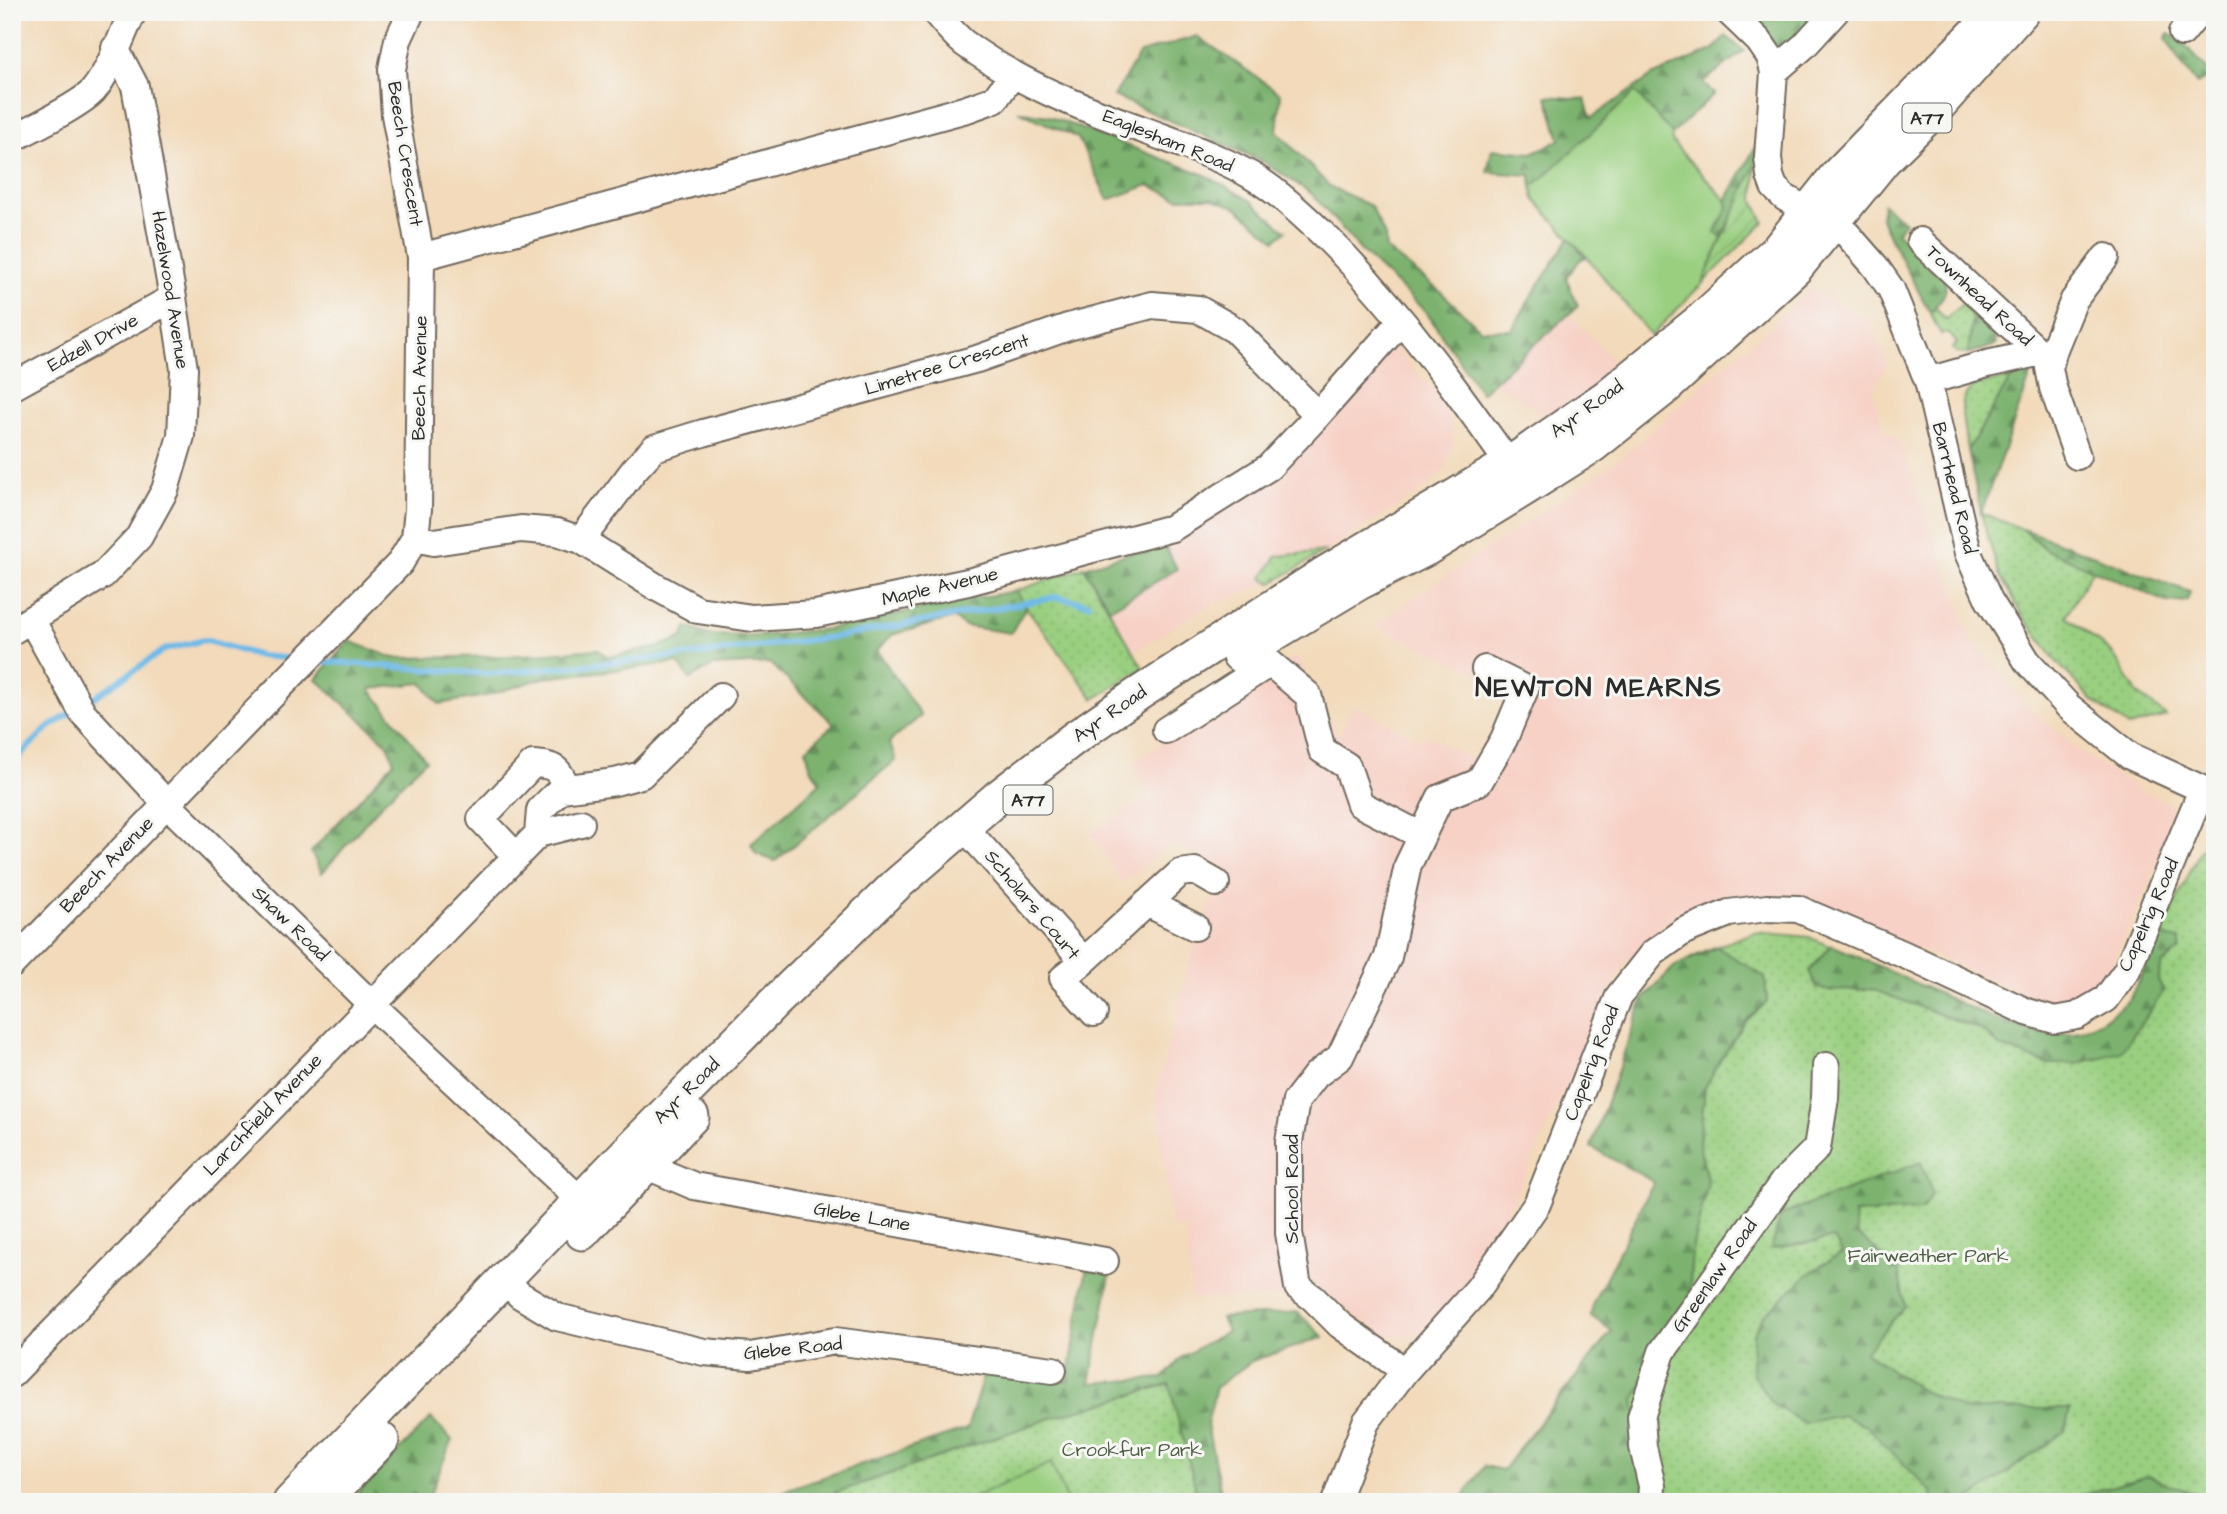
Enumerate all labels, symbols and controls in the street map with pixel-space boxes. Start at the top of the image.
street label: Beech Crescent [380,80,430,229]
street label: Eaglesham Road [1098,103,1238,181]
road number: A77 [1902,104,1952,132]
street label: Hazelwood Avenue [144,209,196,371]
street label: Townhead Road [1919,239,2039,353]
street label: Edzell Drive [43,307,143,379]
street label: Beech Avenue [405,315,435,441]
street label: Limetree Crescent [861,327,1033,403]
street label: Ayr Road [1545,373,1630,446]
street label: Barrhead Road [1925,419,1983,557]
street label: Maple Avenue [879,561,1001,613]
district label: NEWTON MEARNS [1475,670,1723,706]
street label: Ayr Road [1068,679,1153,750]
road number: A77 [1004,786,1052,814]
street label: Beech Avenue [54,811,160,919]
street label: Scholars Court [978,844,1086,966]
street label: Capelrig Road [2112,854,2187,976]
street label: Shaw Road [245,880,335,968]
street label: Capelrig Road [1558,1001,1627,1125]
street label: Larchfield Avenue [197,1048,329,1182]
street label: Ayr Road [648,1051,727,1131]
street label: School Road [1279,1134,1306,1244]
street label: Glebe Lane [812,1195,912,1239]
street label: Greenlaw Road [1666,1214,1764,1338]
park label: Fairweather Park [1848,1243,2009,1270]
street label: Glebe Road [743,1330,844,1368]
park label: Crookfur Park [1062,1437,1202,1464]

